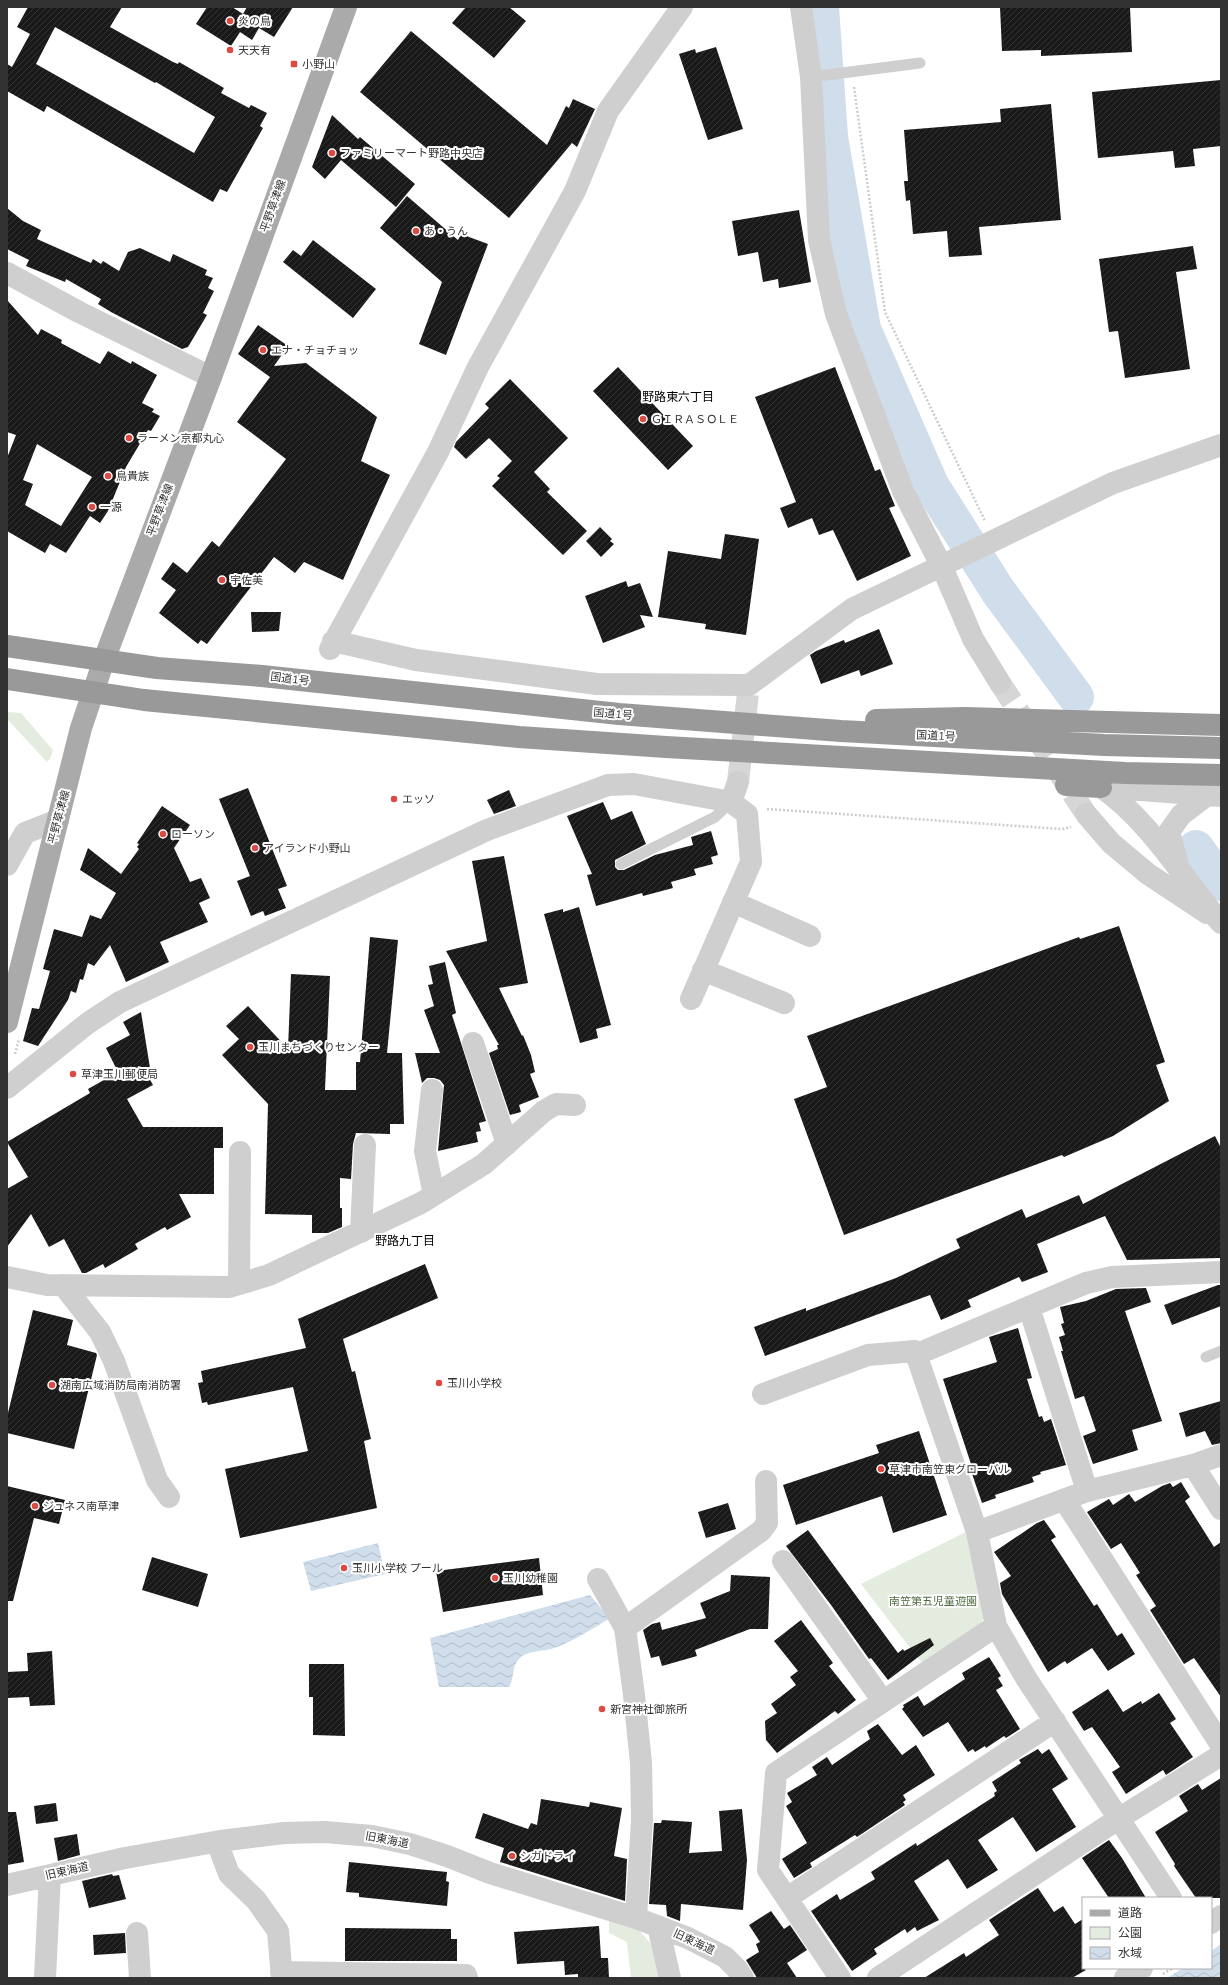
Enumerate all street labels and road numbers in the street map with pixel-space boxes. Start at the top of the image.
street label: 平野草津線 [257,178,289,234]
street label: 平野草津線 [143,482,177,538]
street label: 国道1号 [269,669,311,689]
street label: 国道1号 [593,705,633,723]
street label: 国道1号 [916,727,956,745]
street label: 平野草津線 [45,788,73,846]
street label: 旧東海道 [364,1828,410,1852]
street label: 旧東海道 [44,1859,90,1883]
street label: 旧東海道 [671,1926,717,1958]

